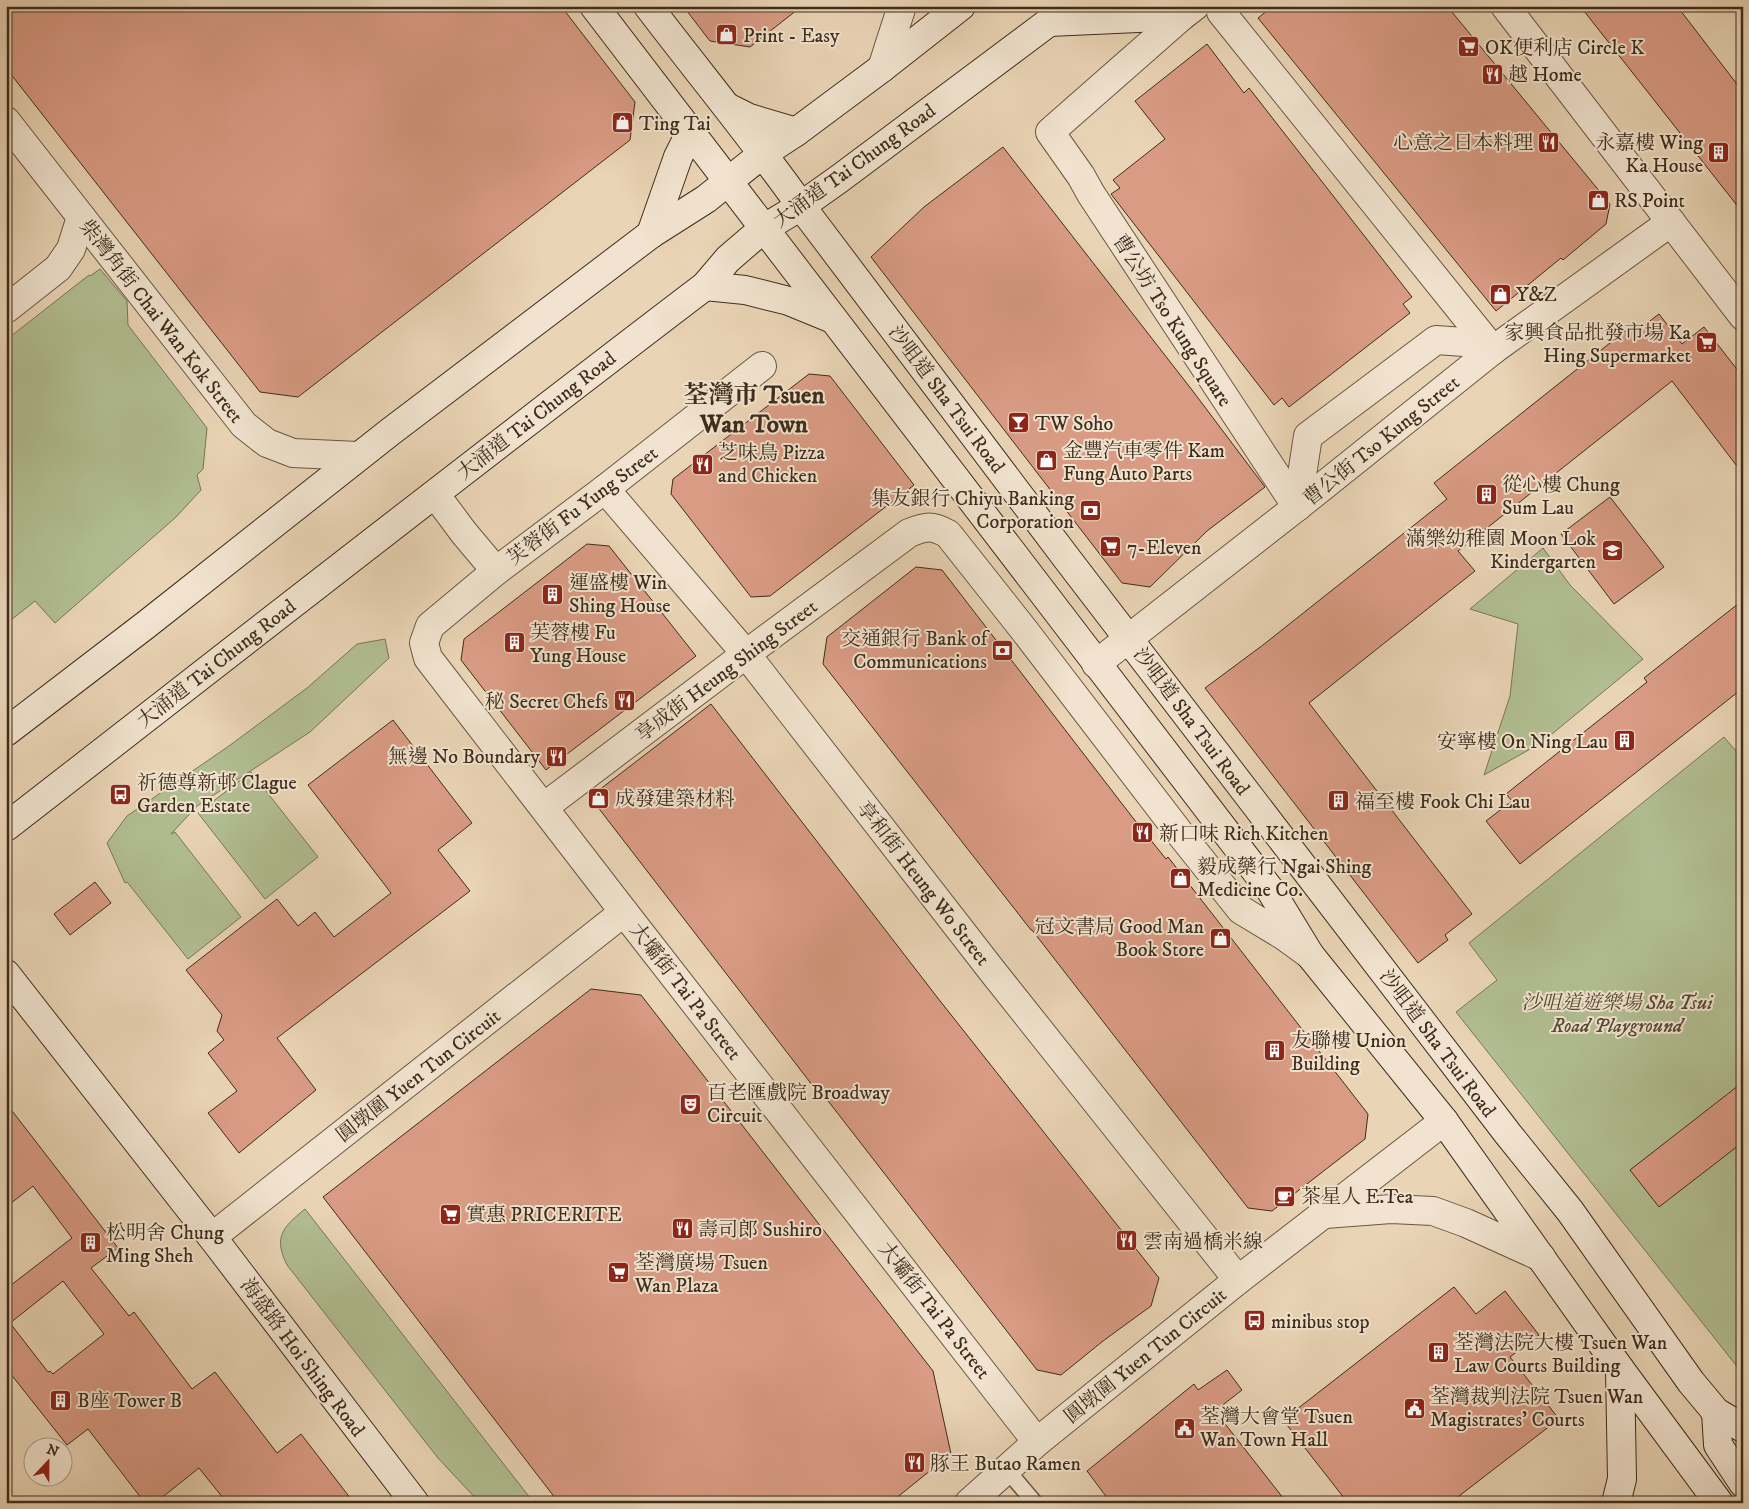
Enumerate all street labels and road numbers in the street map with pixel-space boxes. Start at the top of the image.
street label: 大涌道 Tai Chung Road [769,99,941,234]
street label: 柴灣角街 Chai Wan Kok Street [74,215,248,429]
street label: 曹公坊 Tso Kung Square [1107,230,1237,412]
street label: 沙咀道 Sha Tsui Road [882,321,1010,479]
street label: 大涌道 Tai Chung Road [452,346,621,486]
street label: 曹公街 Tso Kung Street [1299,370,1465,512]
street label: 芙蓉街 Fu Yung Street [502,441,663,571]
street label: 大涌道 Tai Chung Road [132,594,301,734]
street label: 享成街 Heung Shing Street [631,595,823,748]
street label: 沙咀道 Sha Tsui Road [1127,643,1255,801]
street label: 享和街 Heung Wo Street [851,797,995,971]
street label: 大壩街 Tai Pa Street [623,918,746,1066]
street label: 沙咀道 Sha Tsui Road [1373,965,1501,1123]
street label: 圓墩圍 Yuen Tun Circuit [332,1004,506,1148]
street label: 大壩街 Tai Pa Street [872,1237,995,1385]
street label: 海盛路 Hoi Shing Road [234,1274,370,1442]
street label: 圓墩圍 Yuen Tun Circuit [1060,1283,1232,1429]

